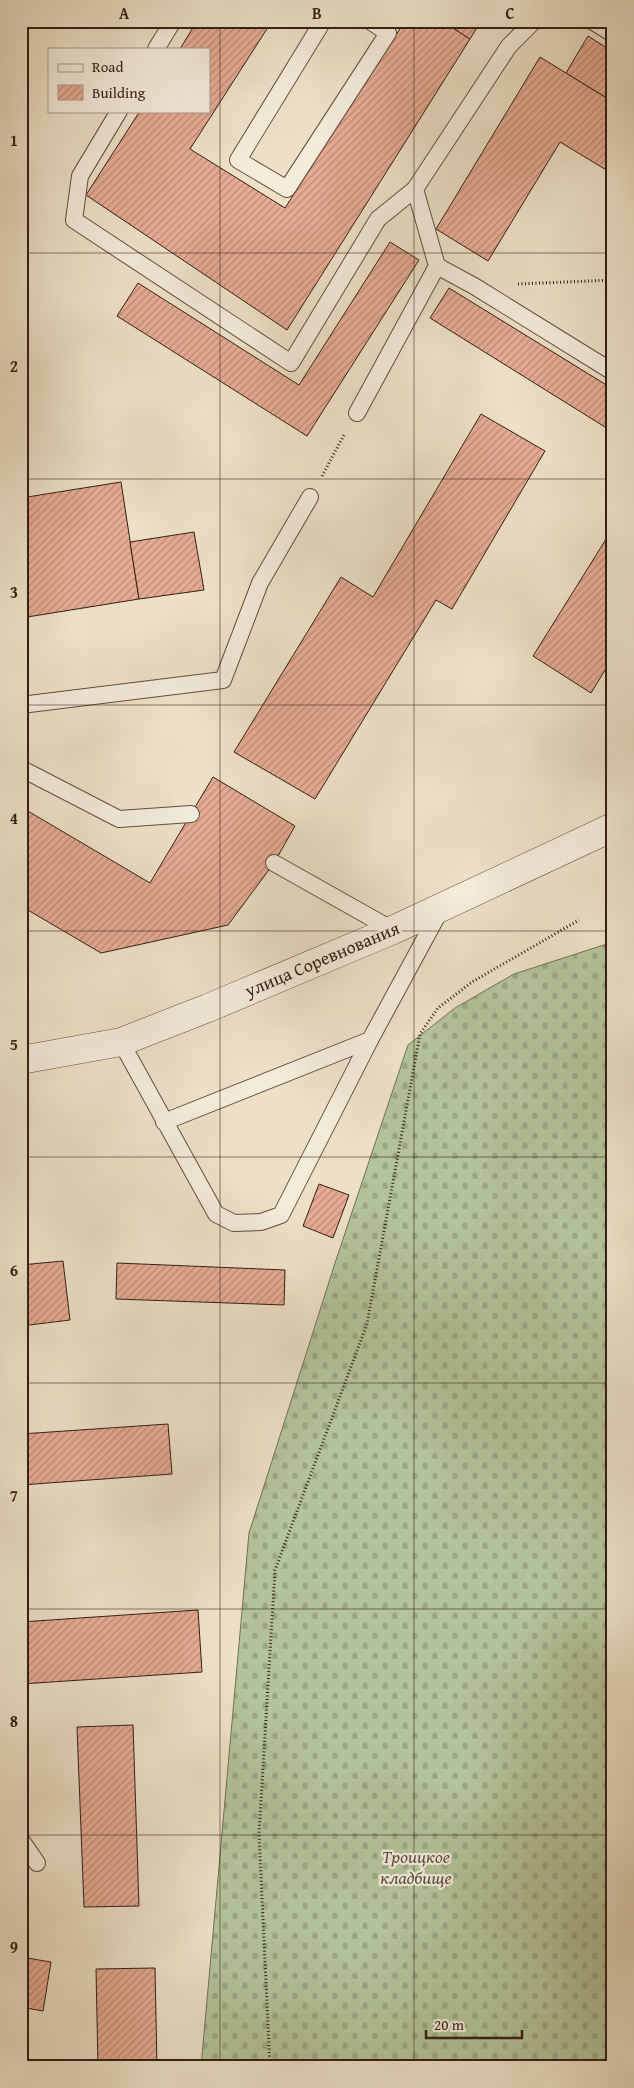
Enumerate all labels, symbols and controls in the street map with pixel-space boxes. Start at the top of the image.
text: A [119,1,130,25]
text: B [312,1,322,25]
text: C [505,1,515,25]
legend [48,48,210,112]
text: Road [92,56,123,77]
text: Building [92,82,146,103]
text: 1 [10,128,18,152]
text: 2 [10,354,18,378]
text: 3 [10,580,18,604]
text: 4 [10,806,18,830]
street label: улица Соревнования [240,914,404,1004]
text: 5 [10,1032,18,1056]
text: 6 [10,1258,18,1282]
text: 7 [10,1483,18,1507]
text: 8 [10,1709,18,1733]
park label: Троицкое кладбище [380,1843,452,1891]
text: 9 [10,1935,18,1959]
scale bar [426,2008,523,2040]
text: 20 m [434,2014,465,2035]

